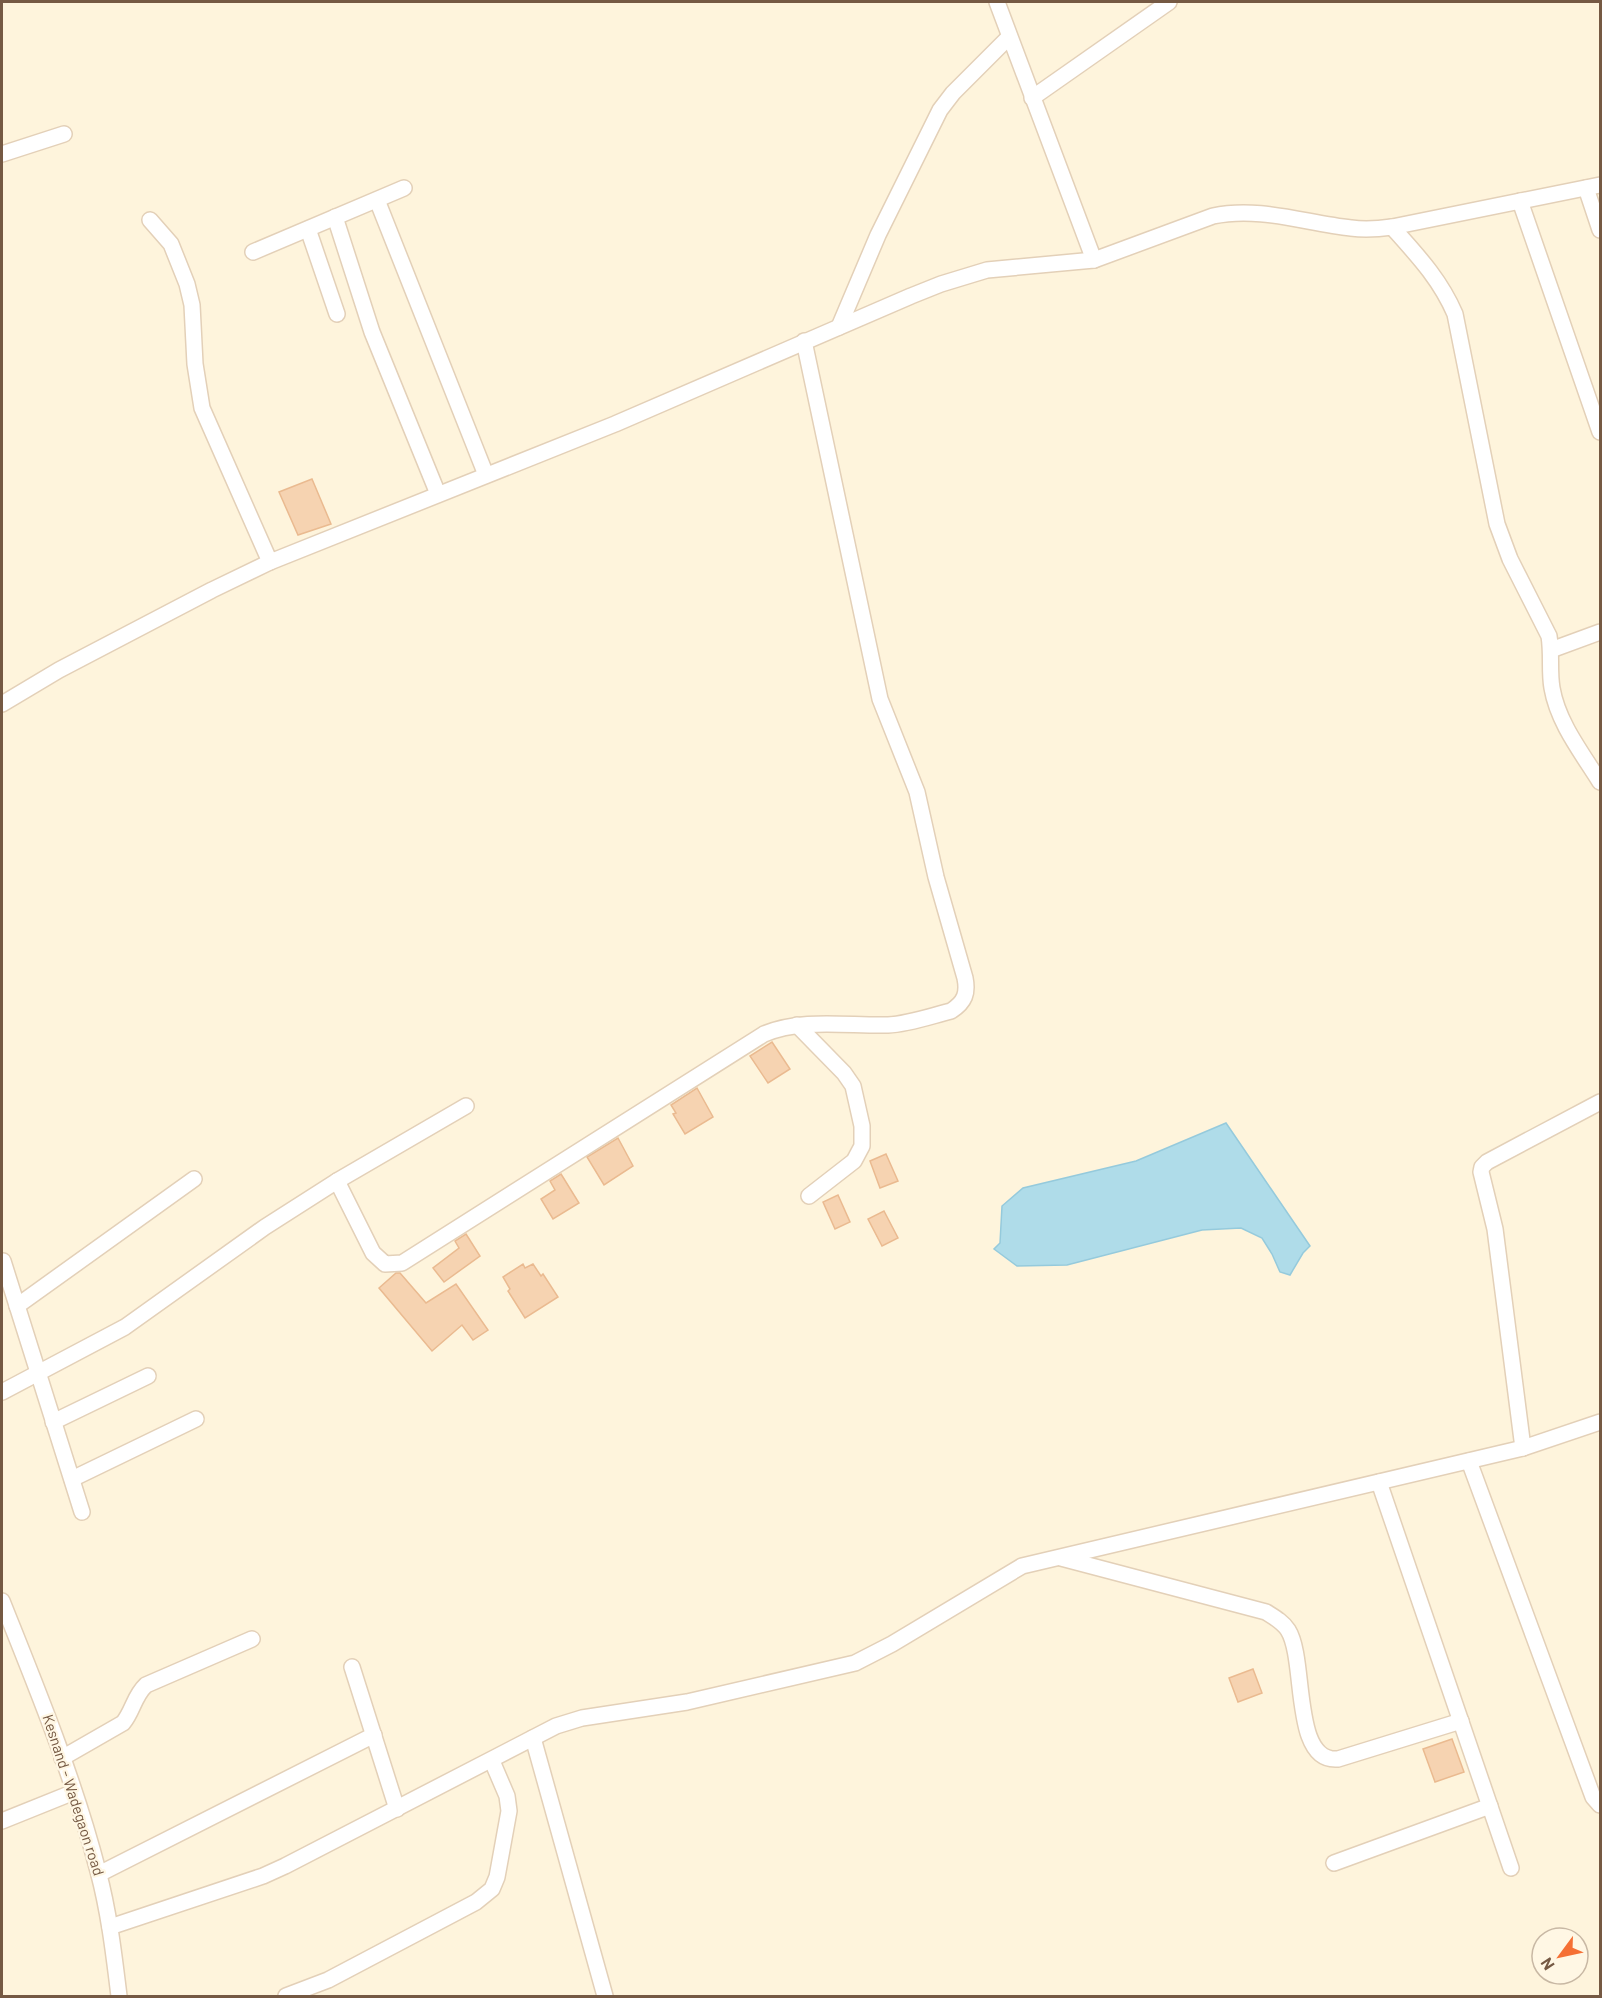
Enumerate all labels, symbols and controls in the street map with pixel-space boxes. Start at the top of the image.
street label: Kesnand - Wadegaon road [39,1712,109,1878]
north arrow [1530,1926,1590,1986]
text: N [1536,1955,1558,1974]

